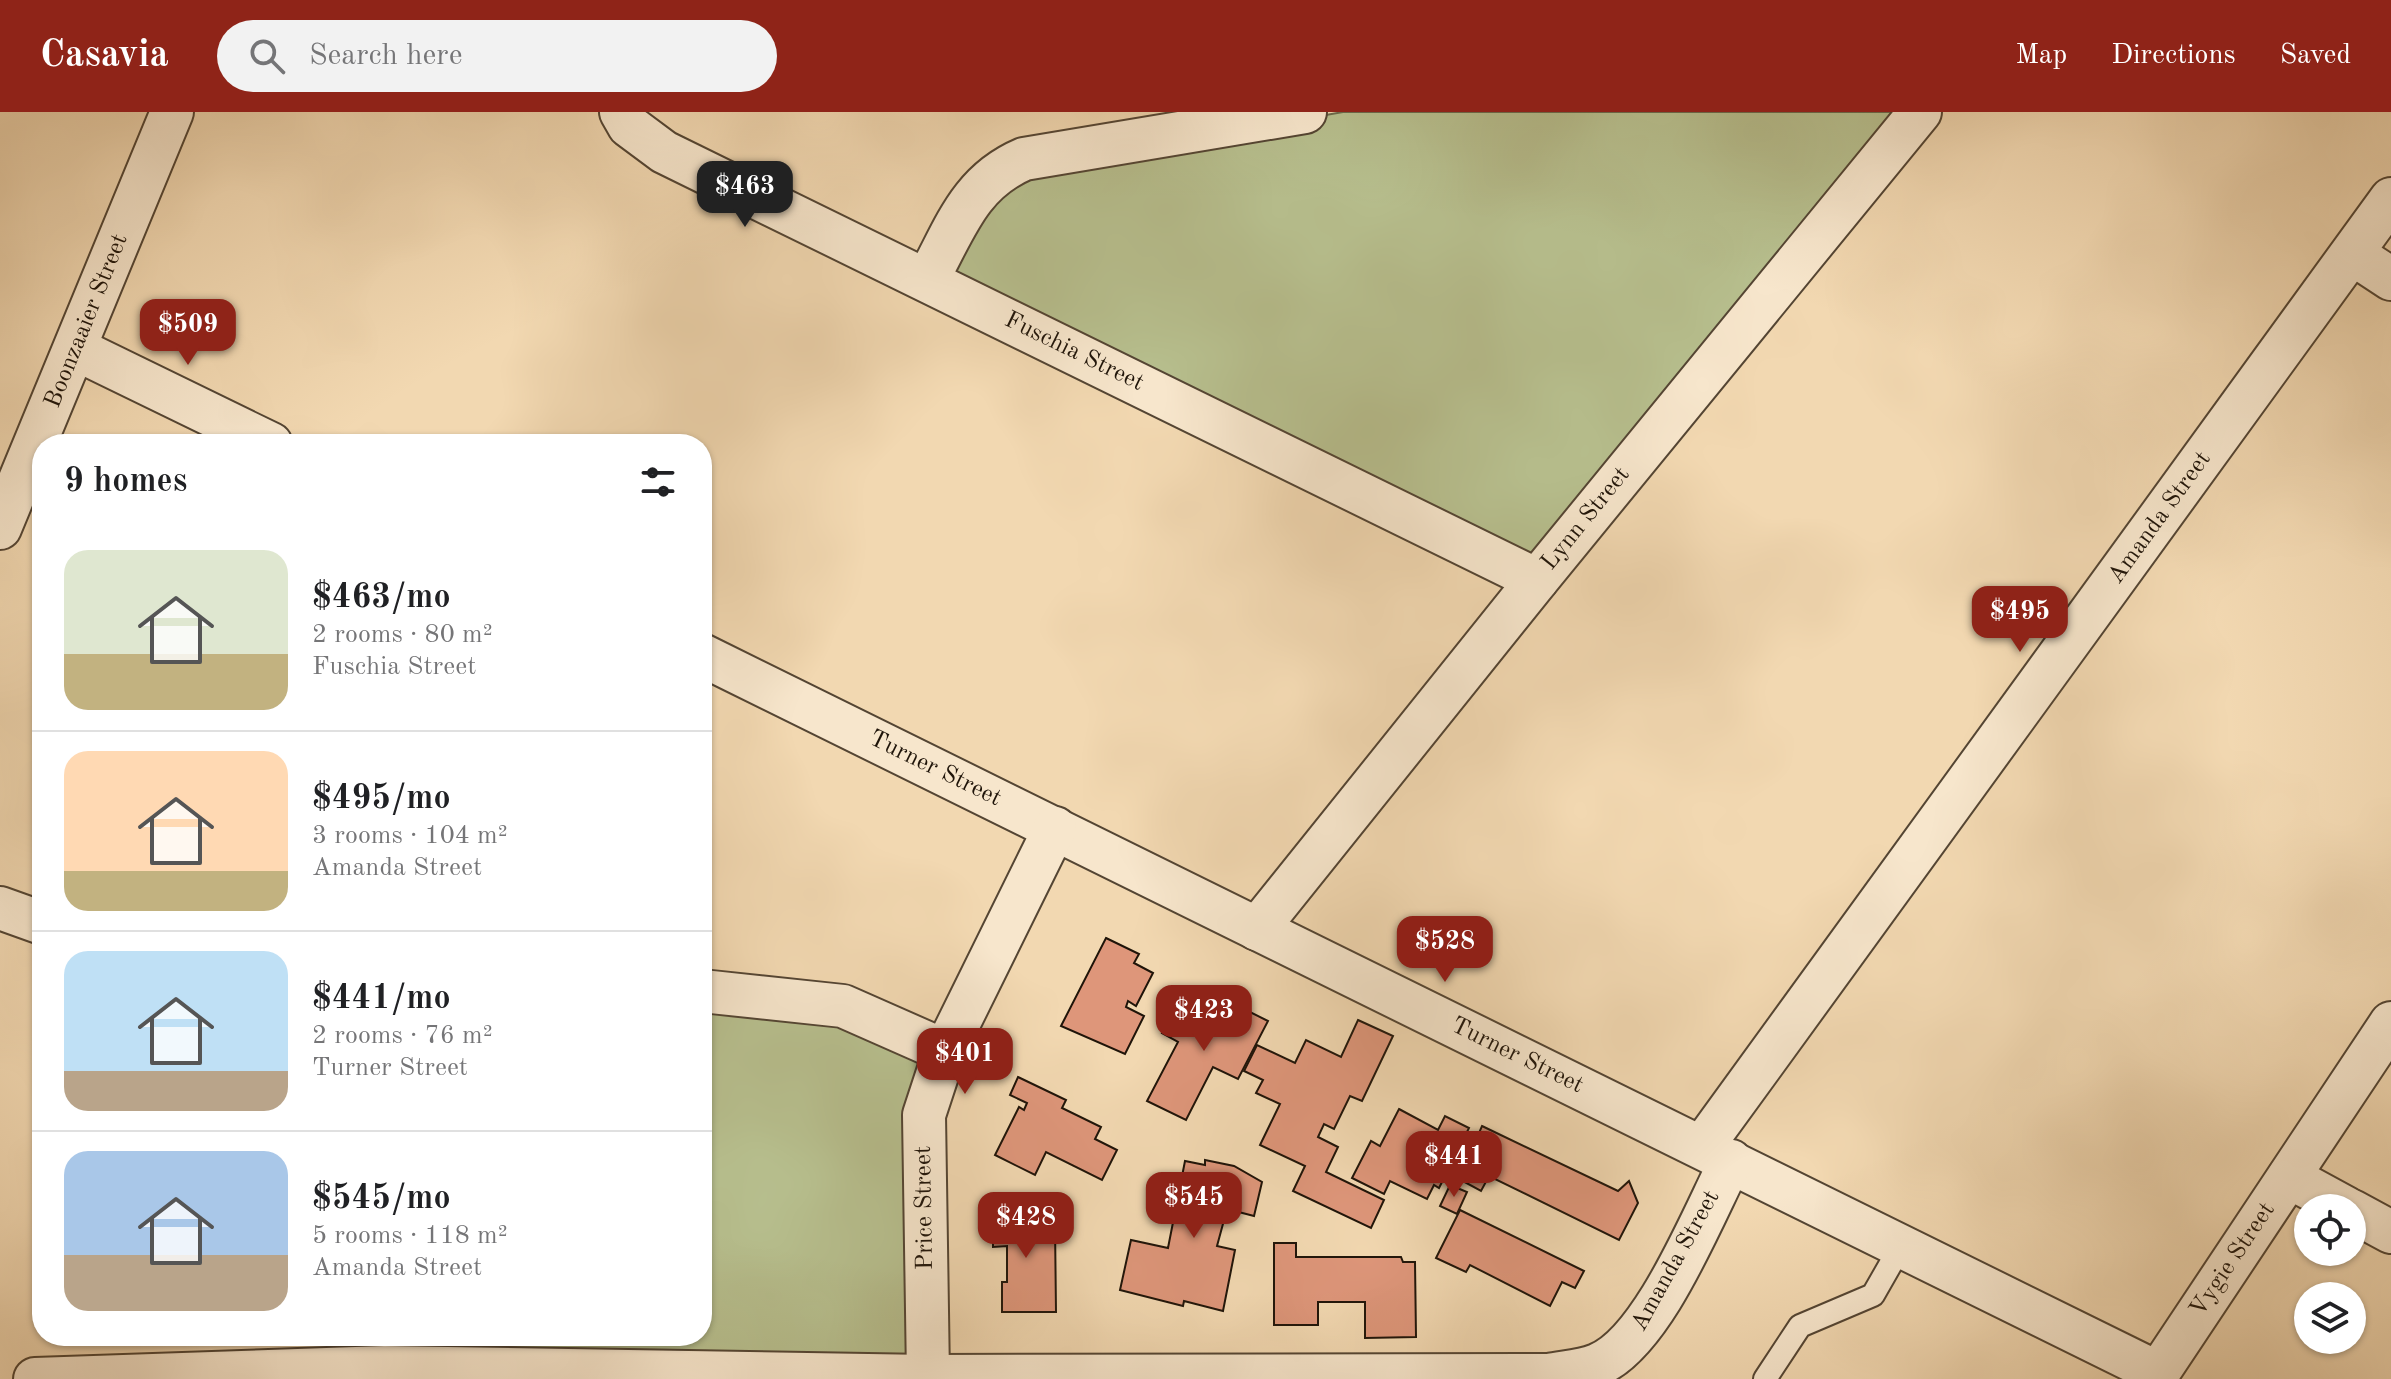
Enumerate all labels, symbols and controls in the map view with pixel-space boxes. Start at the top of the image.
search box [217,20,777,92]
icon: search [245,34,289,78]
text: Casavia [40,37,169,75]
text: Search here [309,41,462,71]
text: Map [2015,42,2067,70]
text: Directions [2111,42,2236,70]
text: Saved [2280,42,2351,70]
pin: $463 [698,161,792,229]
text: $463 [715,174,775,200]
street label: Boonzaaier Street [41,231,133,411]
pin: $509 [141,299,235,367]
street label: Fuschia Street [1001,308,1147,396]
text: $509 [158,312,218,338]
street label: Amanda Street [2104,447,2216,589]
icon: filters [636,460,680,504]
street label: Lynn Street [1537,463,1635,575]
text: 9 homes [64,465,187,499]
text: $463/mo [312,581,451,615]
icon: home [128,582,224,678]
pin: $495 [1973,586,2067,654]
text: $495 [1990,599,2050,625]
text: 2 rooms · 80 m² [312,622,493,648]
text: Fuschia Street [312,654,476,680]
street label: Turner Street [865,727,1005,811]
text: $495/mo [312,782,451,816]
icon: home [128,783,224,879]
text: 3 rooms · 104 m² [312,823,508,849]
text: Amanda Street [312,855,482,881]
pin: $528 [1398,916,1492,984]
text: $528 [1415,929,1475,955]
text: $441/mo [312,982,451,1016]
icon: home [128,983,224,1079]
pin: $423 [1157,985,1251,1053]
text: $423 [1174,998,1234,1024]
street label: Turner Street [1447,1014,1587,1098]
text: 2 rooms · 76 m² [312,1023,493,1049]
pin: $401 [918,1028,1012,1096]
text: $401 [935,1041,995,1067]
text: Turner Street [312,1055,468,1081]
pin: $441 [1407,1131,1501,1199]
text: $441 [1424,1144,1484,1170]
street label: Price Street [912,1146,938,1270]
pin: $545 [1147,1172,1241,1240]
text: $545/mo [312,1182,451,1216]
icon: home [128,1183,224,1279]
text: $545 [1164,1185,1224,1211]
street label: Amanda Street [1627,1187,1725,1335]
pin: $428 [979,1192,1073,1260]
map controls [2294,1194,2366,1354]
button: locate [2294,1194,2366,1266]
street label: Vygie Street [2186,1199,2280,1321]
text: $428 [996,1205,1056,1231]
text: 5 rooms · 118 m² [312,1223,508,1249]
text: Amanda Street [312,1255,482,1281]
button: layers [2294,1282,2366,1354]

